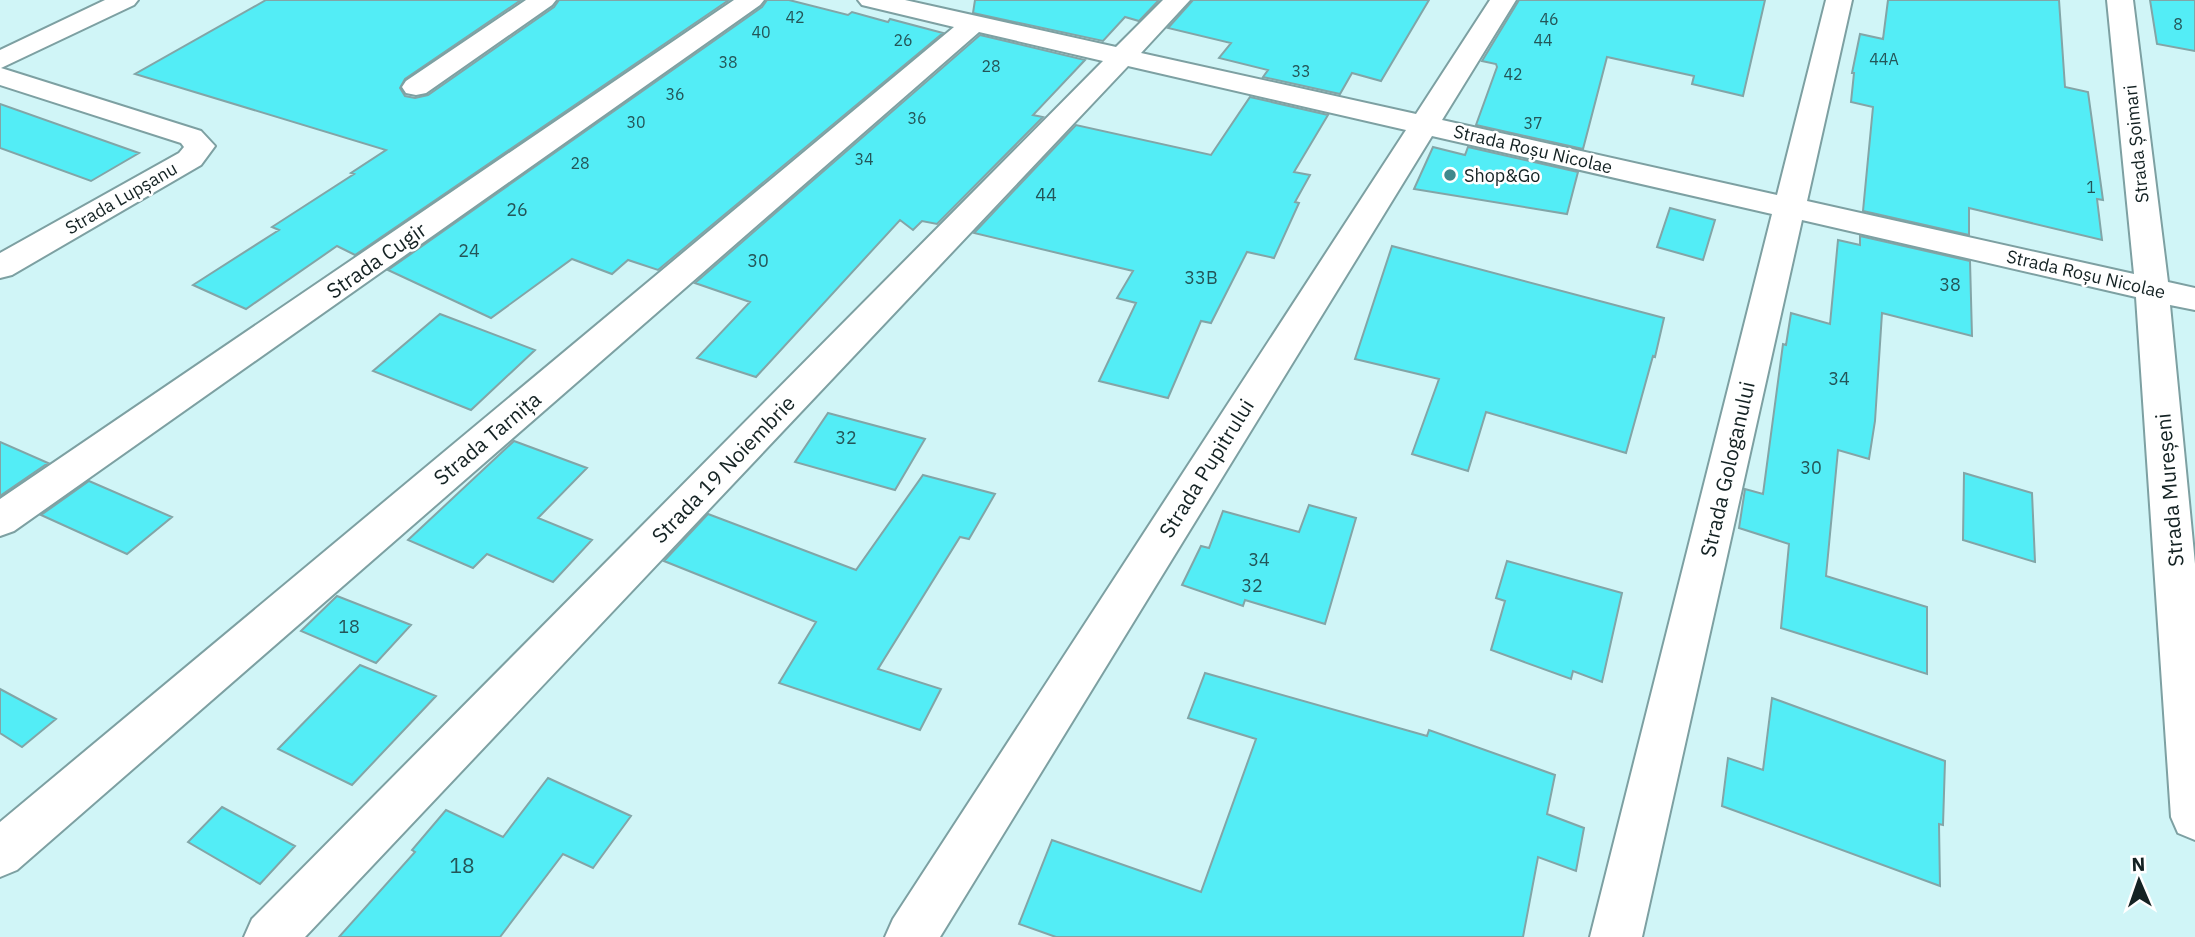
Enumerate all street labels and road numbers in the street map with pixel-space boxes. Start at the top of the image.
street label: Strada Șoimari [2118,84,2154,204]
street label: Strada Roșu Nicolae [1451,120,1615,179]
street label: Strada Lupșanu [61,157,181,239]
street label: Strada Cugir [321,215,432,305]
street label: Strada Roșu Nicolae [2004,245,2168,304]
street label: Strada Gologanului [1693,378,1761,560]
street label: Strada Tarnița [427,385,547,491]
street label: Strada 19 Noiembrie [645,389,801,549]
street label: Strada Pupitrului [1152,393,1260,543]
street label: Strada Mureșeni [2148,412,2190,568]

